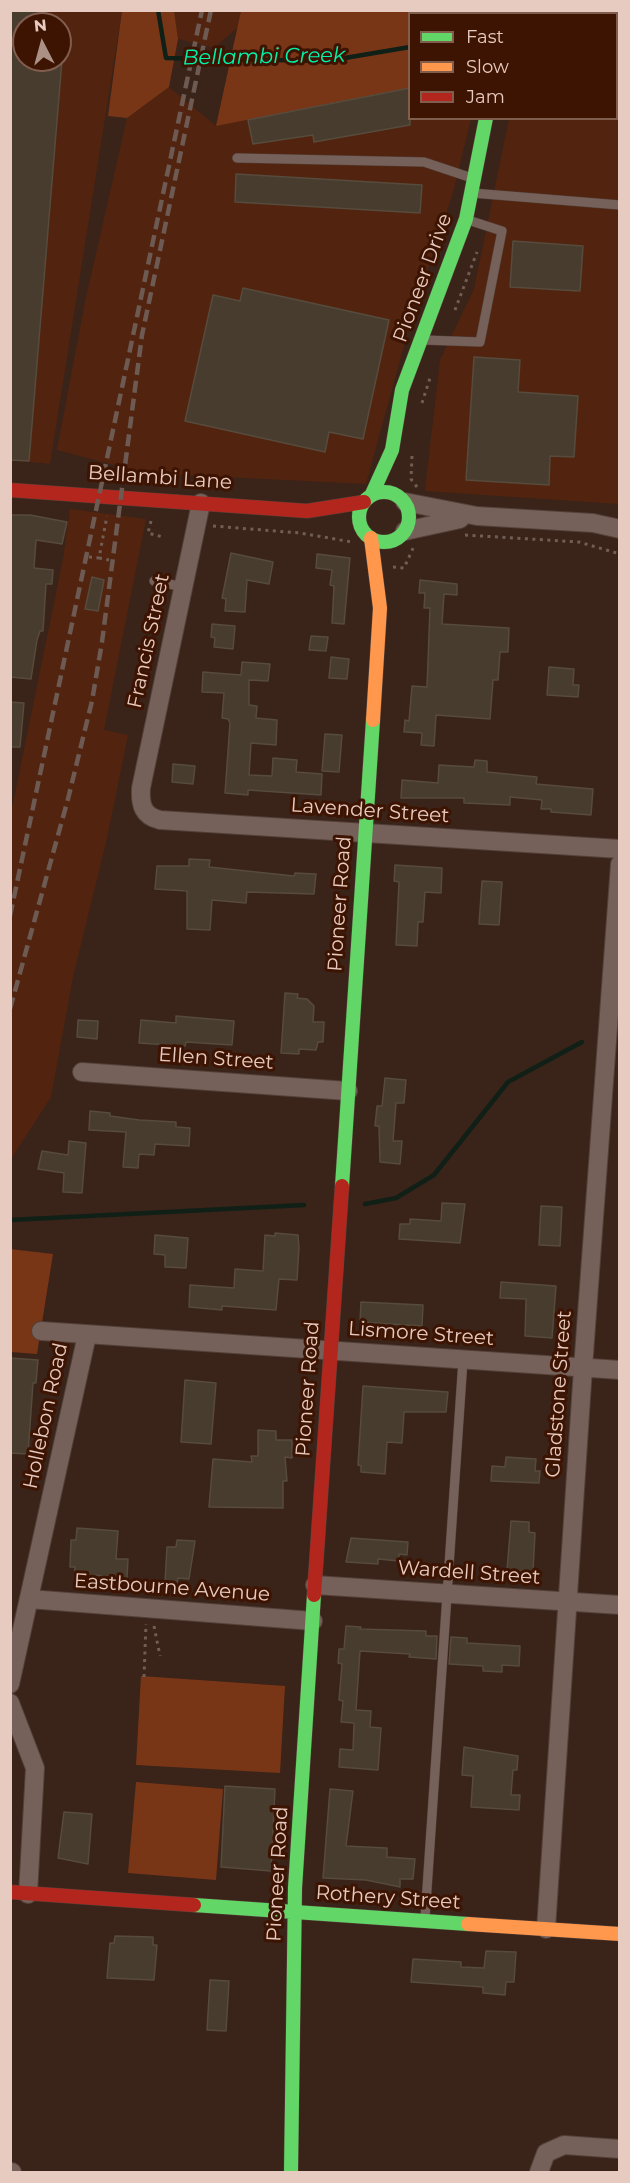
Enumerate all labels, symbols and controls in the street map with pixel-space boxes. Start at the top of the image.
north arrow [12,12,72,72]
legend [408,12,618,120]
text: N [33,15,48,36]
text: Fast [466,26,504,48]
water label: Bellambi Creek [182,43,346,71]
text: Slow [466,56,509,78]
text: Jam [466,86,505,108]
street label: Pioneer Drive [389,210,457,346]
street label: Bellambi Lane [87,461,233,495]
street label: Francis Street [123,572,175,710]
street label: Lavender Street [290,793,450,829]
street label: Pioneer Road [323,836,357,972]
street label: Ellen Street [158,1043,274,1075]
street label: Gladstone Street [541,1310,577,1478]
street label: Lismore Street [347,1317,495,1351]
street label: Pioneer Road [291,1321,325,1457]
street label: Hollebon Road [19,1341,73,1491]
street label: Wardell Street [397,1556,541,1590]
street label: Eastbourne Avenue [73,1569,271,1607]
street label: Pioneer Road [262,1806,294,1942]
street label: Rothery Street [315,1881,461,1915]

